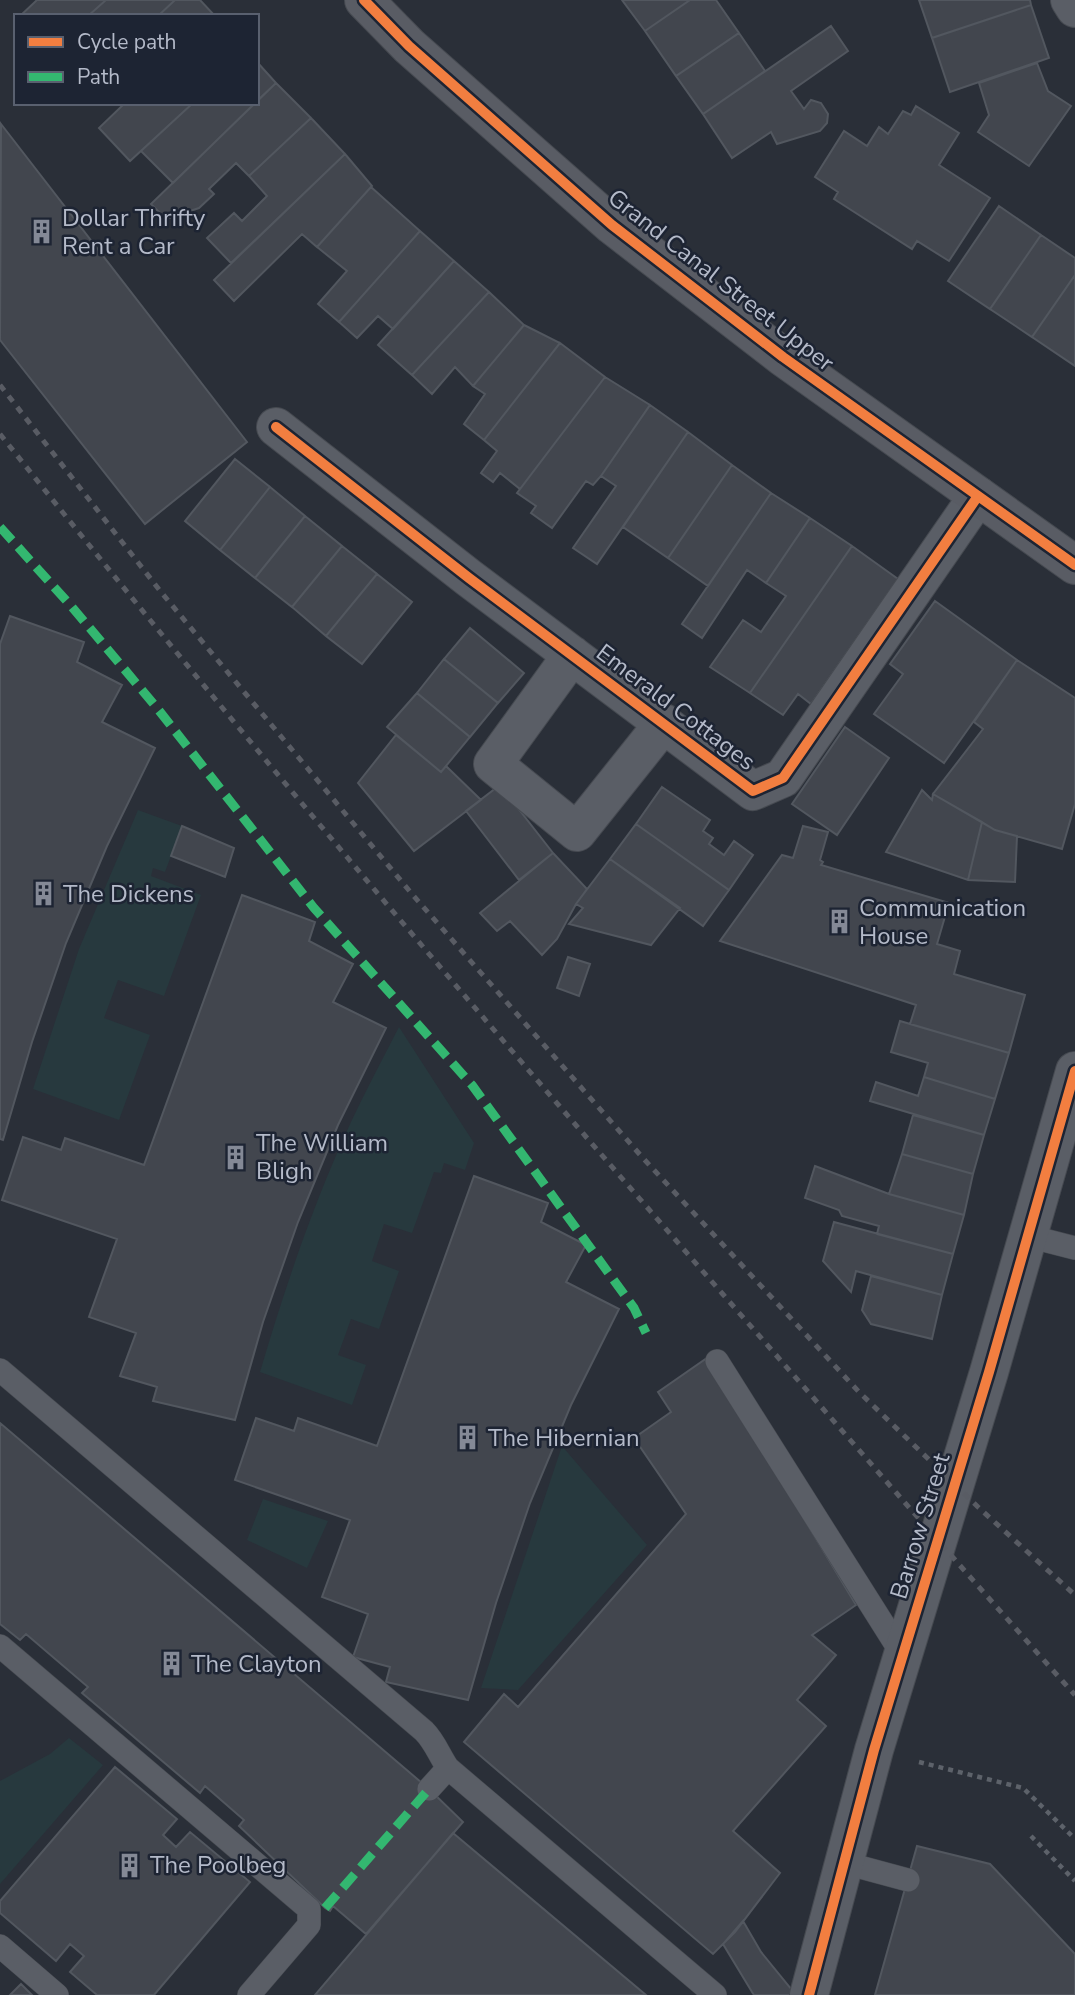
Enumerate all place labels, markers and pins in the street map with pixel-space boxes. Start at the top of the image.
place label: Dollar Thrifty Rent a Car [62,202,206,262]
building icon: Dollar Thrifty Rent a Car [28,218,56,246]
place label: The Dickens [63,878,194,910]
building icon: The Dickens [29,880,57,908]
place label: Communication House [859,892,1026,952]
building icon: Communication House [825,908,853,936]
place label: The William Bligh [256,1127,388,1187]
building icon: The William Bligh [222,1143,250,1171]
place label: The Hibernian [488,1422,640,1454]
building icon: The Hibernian [454,1424,482,1452]
place label: The Clayton [191,1648,322,1680]
building icon: The Clayton [157,1650,185,1678]
place label: The Poolbeg [150,1849,286,1881]
building icon: The Poolbeg [116,1851,144,1879]

